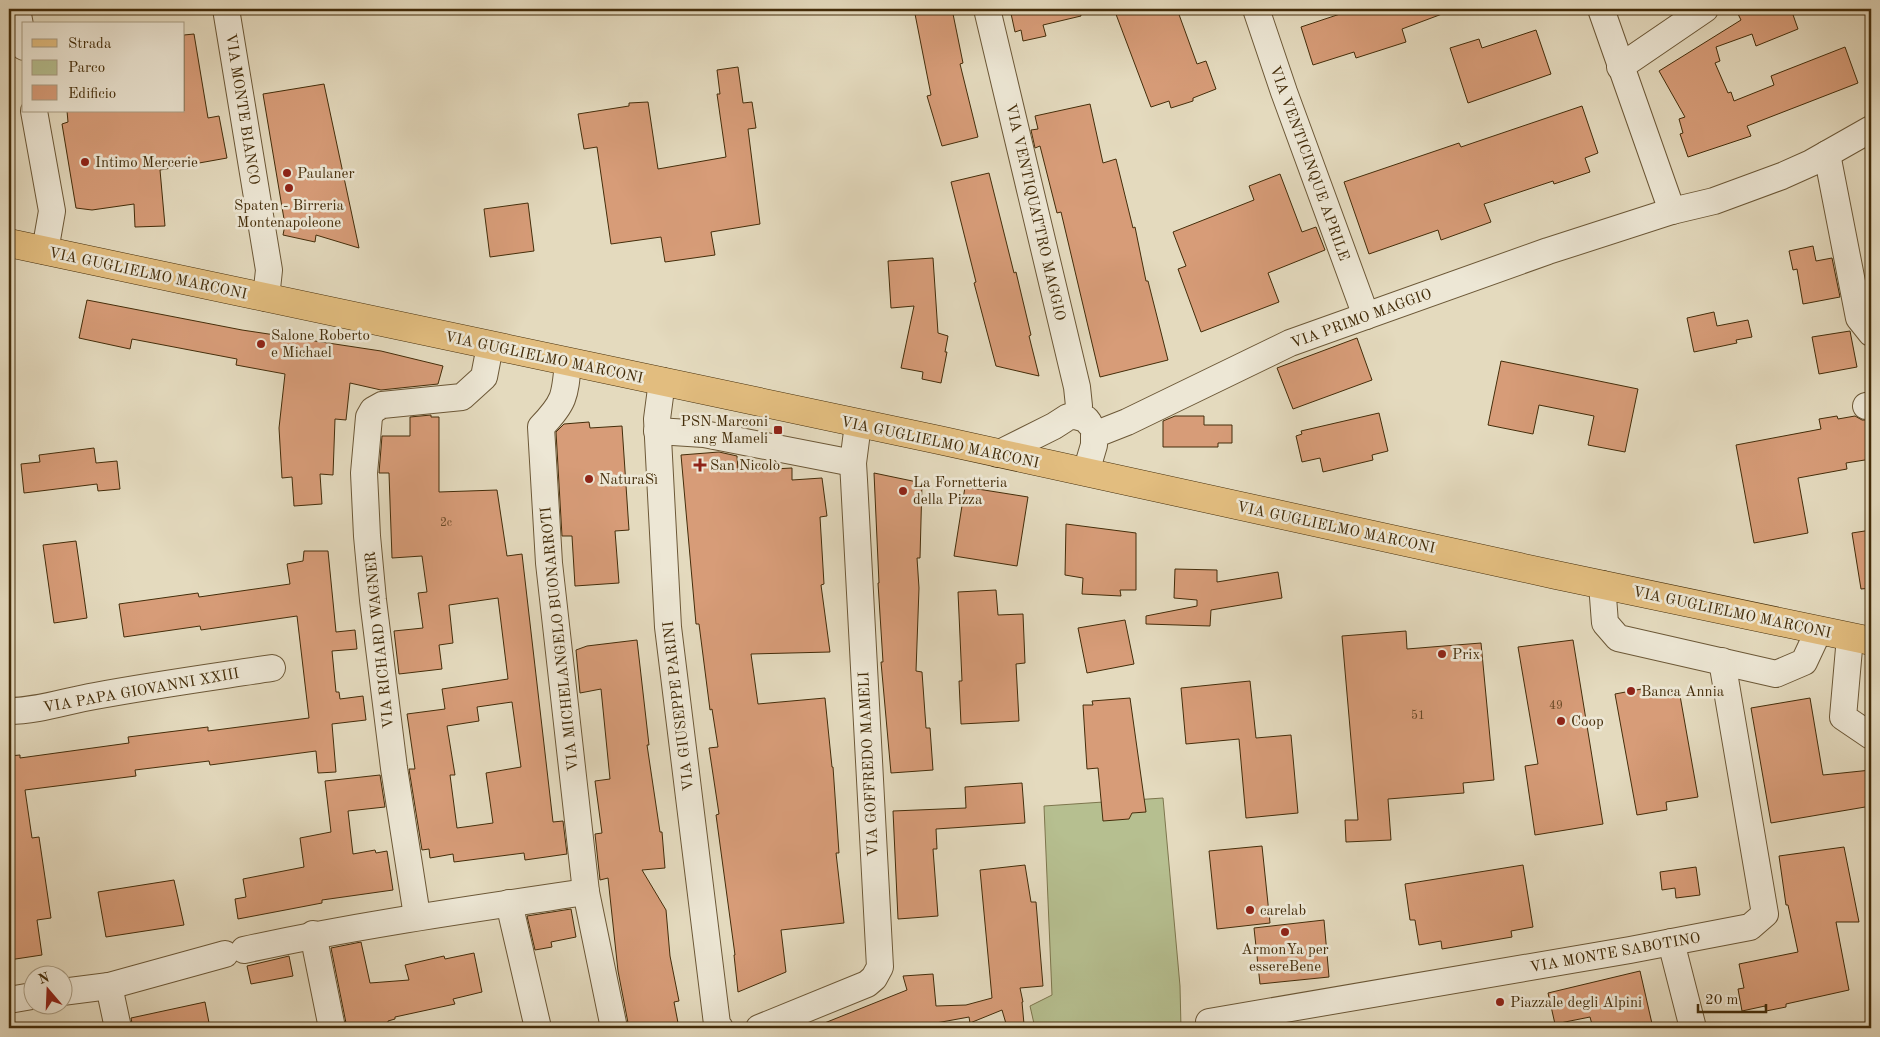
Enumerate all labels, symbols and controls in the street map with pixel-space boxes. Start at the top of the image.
legend [22,22,185,112]
street label: VIA MONTE BIANCO [222,33,261,186]
text: Strada [68,37,112,52]
text: Parco [68,61,105,76]
street label: VIA VENTICINQUE APRILE [1266,64,1351,263]
text: Edificio [68,87,116,102]
street label: VIA VENTIQUATTRO MAGGIO [1002,102,1067,322]
marker: Intimo Mercerie [79,156,91,168]
place label: Intimo Mercerie [95,156,198,171]
marker: Paulaner [281,167,293,179]
place label: Paulaner [297,167,355,182]
marker: Spaten - Birreria Montenapoleone [283,182,295,194]
place label: Spaten - Birreria Montenapoleone [234,199,345,231]
street label: VIA GUGLIELMO MARCONI [47,246,248,303]
street label: VIA PRIMO MAGGIO [1289,287,1434,352]
place label: Salone Roberto e Michael [271,329,370,361]
street label: VIA GUGLIELMO MARCONI [443,330,644,387]
marker: Salone Roberto e Michael [255,338,267,350]
place label: PSN Marconi ang Mameli [680,415,768,447]
street label: VIA GUGLIELMO MARCONI [839,415,1040,472]
marker: PSN Marconi ang Mameli [772,424,784,436]
marker: San Nicolò [694,459,706,471]
place label: San Nicolò [710,459,780,474]
marker: NaturaSì [583,473,595,485]
place label: NaturaSì [599,473,658,488]
place label: La Fornetteria della Pizza [913,476,1008,508]
marker: La Fornetteria della Pizza [897,485,909,497]
street label: VIA GUGLIELMO MARCONI [1235,500,1436,557]
street label: VIA MICHELANGELO BUONARROTI [539,506,582,772]
house number: 2c [440,517,452,529]
street label: VIA RICHARD WAGNER [364,550,397,729]
street label: VIA GUGLIELMO MARCONI [1631,585,1832,642]
street label: VIA GIUSEPPE PARINI [662,620,697,792]
marker: Prix [1436,648,1448,660]
place label: Prix [1452,648,1480,663]
street label: VIA PAPA GIOVANNI XXIII [42,667,241,716]
street label: VIA GOFFREDO MAMELI [857,671,882,857]
marker: Banca Annia [1625,685,1637,697]
place label: Banca Annia [1641,685,1725,700]
house number: 49 [1549,700,1563,712]
house number: 51 [1411,709,1425,722]
marker: Coop [1555,715,1567,727]
place label: Coop [1571,715,1604,730]
marker: carelab [1244,904,1256,916]
place label: carelab [1260,904,1306,919]
marker: ArmonYa per essereBene [1279,926,1291,938]
street label: VIA MONTE SABOTINO [1529,931,1702,976]
place label: ArmonYa per essereBene [1241,943,1329,975]
north arrow [22,964,72,1014]
text: N [37,970,52,987]
scale bar [1698,982,1765,1014]
text: 20 m [1705,993,1739,1008]
marker: Piazzale degli Alpini [1494,996,1506,1008]
place label: Piazzale degli Alpini [1510,996,1642,1011]

